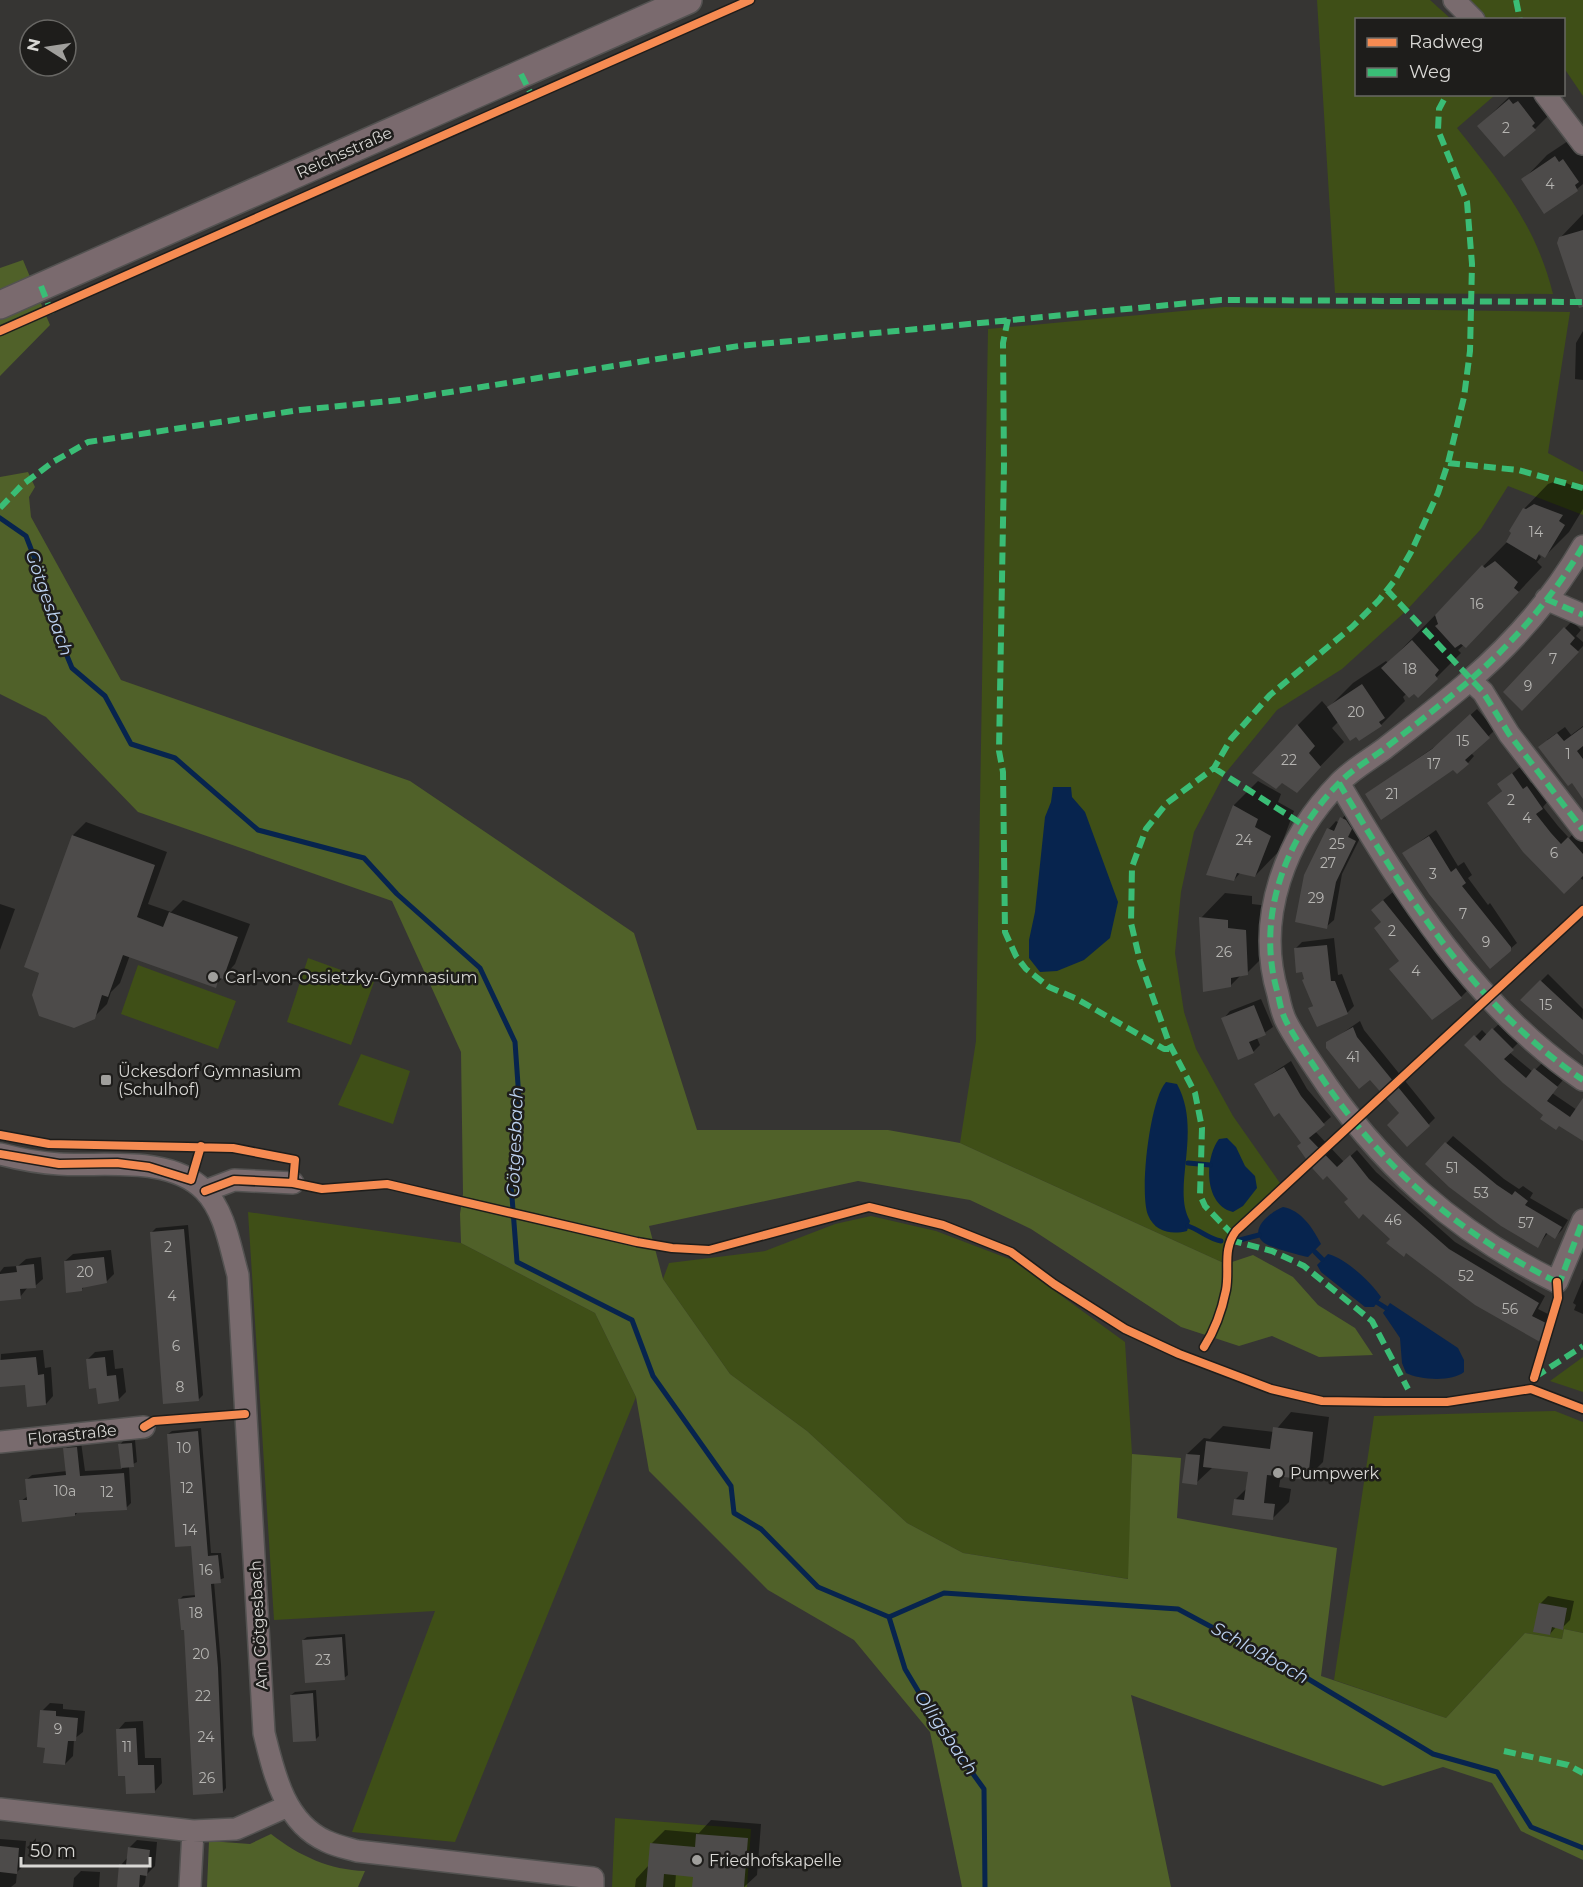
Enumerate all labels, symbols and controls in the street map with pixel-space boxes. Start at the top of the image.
north arrow [18,18,78,78]
legend [1355,18,1565,96]
text: Radweg [1409,31,1484,53]
text: N [23,37,44,53]
text: Weg [1409,61,1451,83]
house number: 2 [1502,119,1510,137]
street label: Reichsstraße [293,123,395,182]
house number: 4 [1545,175,1555,193]
house number: 14 [1529,523,1544,541]
water label: Götgesbach [21,547,77,659]
house number: 16 [1470,595,1484,613]
house number: 7 [1549,650,1557,668]
house number: 18 [1403,660,1417,678]
house number: 9 [1524,677,1532,695]
house number: 20 [1347,703,1365,721]
house number: 15 [1457,732,1470,750]
house number: 1 [1565,745,1571,763]
house number: 22 [1281,751,1297,769]
house number: 17 [1427,755,1441,773]
house number: 21 [1385,785,1399,803]
house number: 2 [1507,791,1515,809]
house number: 4 [1522,809,1532,827]
house number: 24 [1236,831,1253,849]
house number: 25 [1329,835,1345,853]
house number: 6 [1550,844,1559,862]
house number: 27 [1320,854,1336,872]
house number: 3 [1429,865,1437,883]
house number: 29 [1308,889,1324,907]
house number: 7 [1459,905,1467,923]
house number: 2 [1388,922,1396,940]
house number: 9 [1482,933,1490,951]
house number: 26 [1216,943,1233,961]
house number: 4 [1411,962,1421,980]
place label: Carl-von-Ossietzky-Gymnasium [225,968,477,987]
marker: Carl-von-Ossietzky-Gymnasium [206,970,220,984]
house number: 15 [1540,996,1553,1014]
house number: 41 [1346,1048,1360,1066]
place label: Ückesdorf Gymnasium (Schulhof) [118,1061,301,1099]
marker: Ückesdorf Gymnasium (Schulhof) [99,1073,113,1087]
water label: Götgesbach [502,1086,528,1198]
house number: 51 [1446,1159,1458,1177]
house number: 53 [1473,1184,1489,1202]
house number: 46 [1384,1211,1402,1229]
house number: 57 [1518,1214,1534,1232]
house number: 2 [164,1238,172,1256]
house number: 20 [76,1263,94,1281]
house number: 52 [1458,1267,1474,1285]
house number: 4 [167,1287,177,1305]
house number: 56 [1502,1300,1519,1318]
house number: 6 [172,1337,181,1355]
house number: 8 [176,1378,185,1396]
street label: Florastraße [27,1420,118,1449]
house number: 10 [177,1439,191,1457]
place label: Pumpwerk [1290,1464,1380,1483]
marker: Pumpwerk [1271,1466,1285,1480]
house number: 12 [180,1479,194,1497]
house number: 10a [54,1482,76,1500]
house number: 12 [100,1483,114,1501]
house number: 14 [183,1521,198,1539]
street label: Am Götgesbach [246,1560,271,1690]
house number: 16 [199,1561,213,1579]
house number: 18 [189,1604,203,1622]
water label: Schloßbach [1207,1617,1313,1689]
house number: 20 [192,1645,210,1663]
house number: 23 [315,1651,331,1669]
house number: 22 [195,1687,211,1705]
water label: Olligsbach [910,1687,982,1779]
house number: 9 [54,1720,62,1738]
house number: 24 [198,1728,215,1746]
house number: 11 [122,1738,132,1756]
house number: 26 [199,1769,216,1787]
scale bar [21,1830,150,1868]
text: 50 m [30,1840,76,1862]
place label: Friedhofskapelle [709,1851,842,1870]
marker: Friedhofskapelle [690,1853,704,1867]

